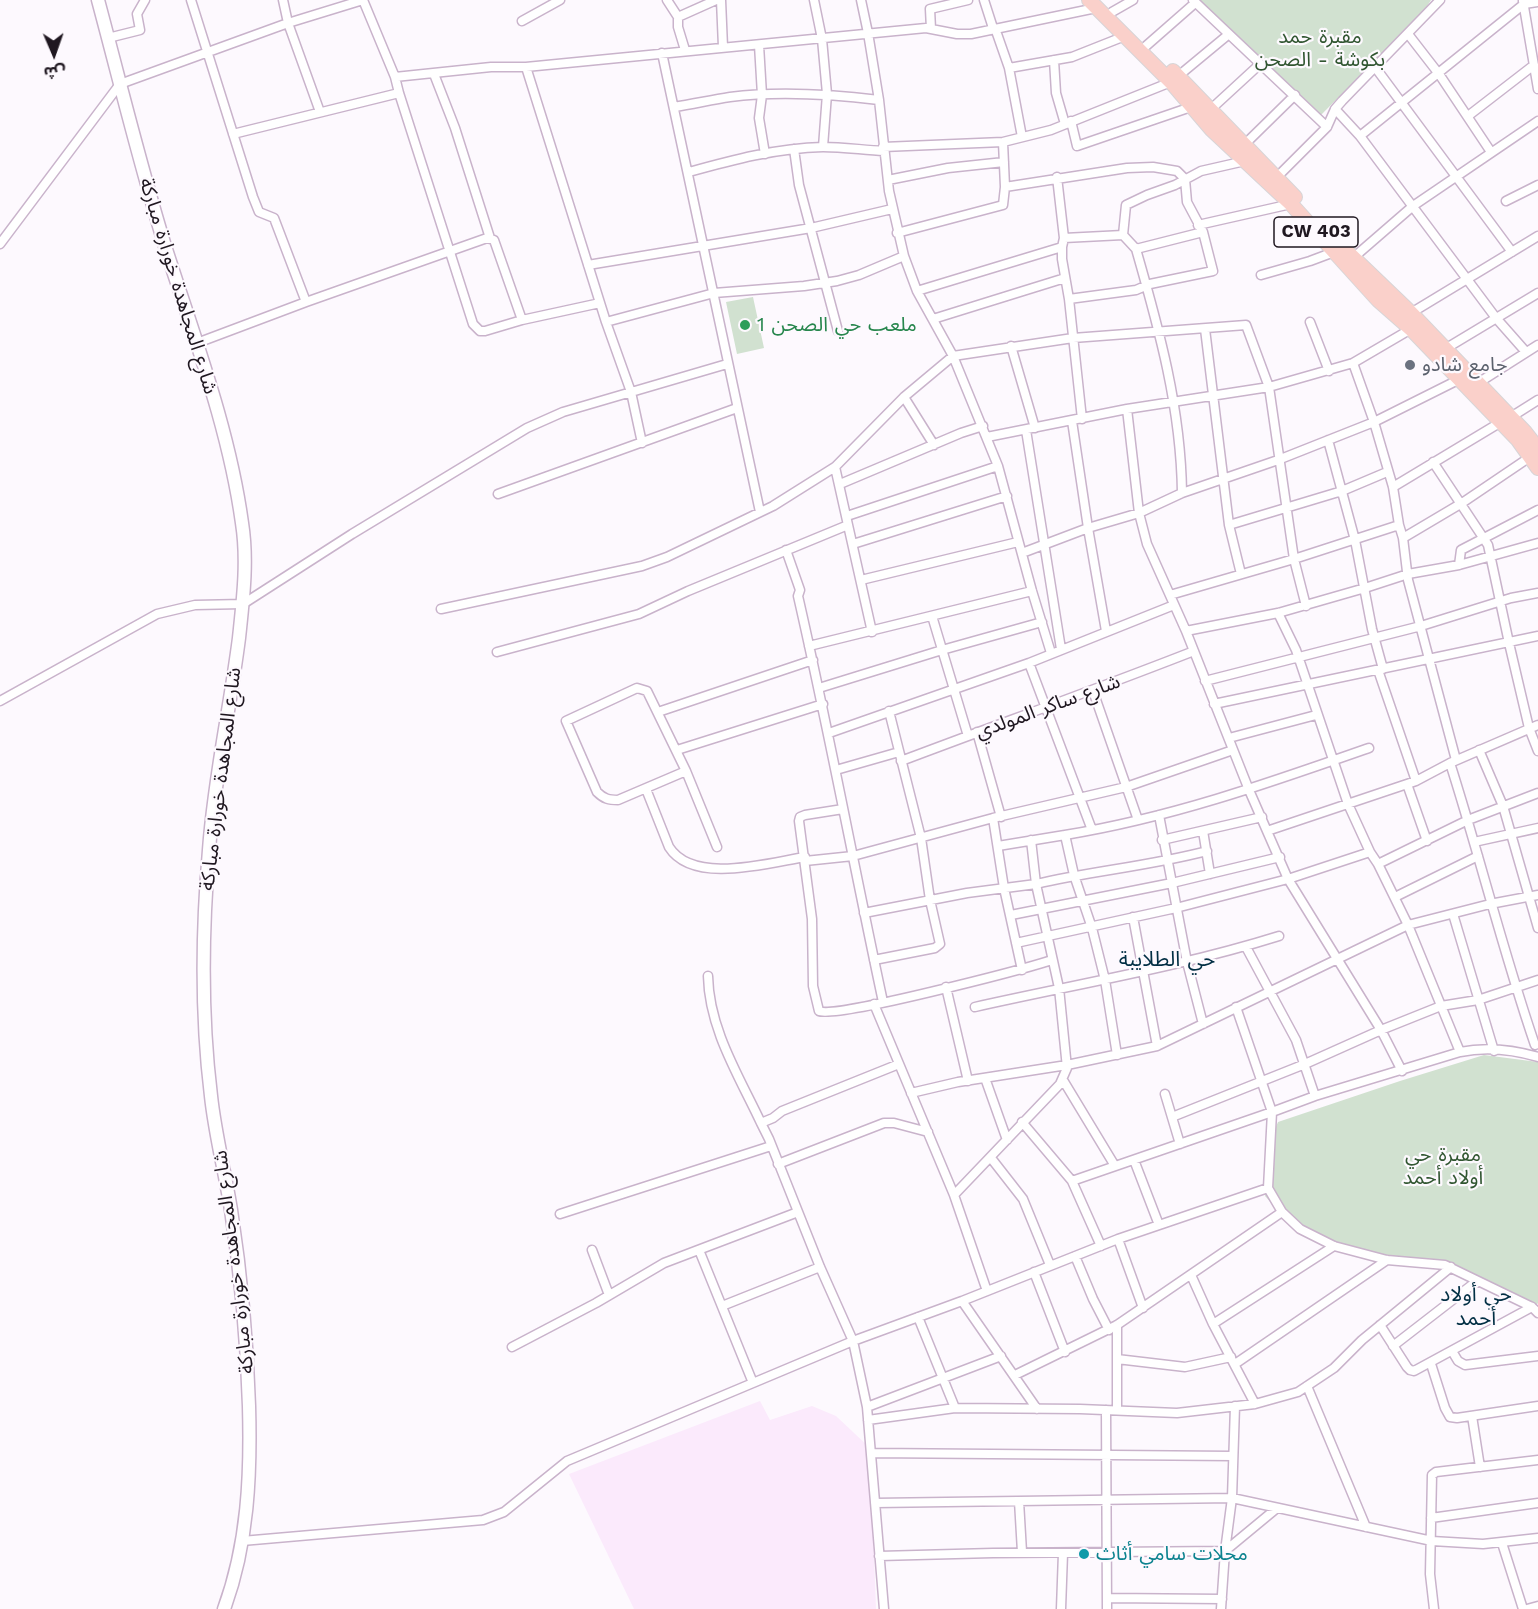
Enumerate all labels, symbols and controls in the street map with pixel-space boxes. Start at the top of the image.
north arrow [24,24,84,84]
park label: مقبرة حمد بكوشة - الصحن [1255,25,1385,72]
text: ش [43,63,66,82]
street label: شارع المجاهدة خورارة مباركة [134,175,222,397]
road number: CW 403 [1274,217,1358,247]
place label: ملعب حي الصحن 1 [757,313,917,337]
marker: ملعب حي الصحن 1 [738,318,752,332]
place label: جامع شادو [1422,353,1508,377]
marker: جامع شادو [1403,358,1417,372]
street label: شارع المجاهدة خورارة مباركة [195,666,247,892]
street label: شارع ساكر المولدي [972,670,1124,744]
district label: حي الطلايبة [1119,947,1215,973]
park label: مقبرة حي أولاد أحمد [1403,1143,1483,1190]
street label: شارع المجاهدة خورارة مباركة [208,1149,260,1375]
district label: حي أولاد أحمد [1440,1282,1512,1332]
place label: محلات سامي أثاث [1096,1542,1248,1566]
marker: محلات سامي أثاث [1077,1547,1091,1561]

